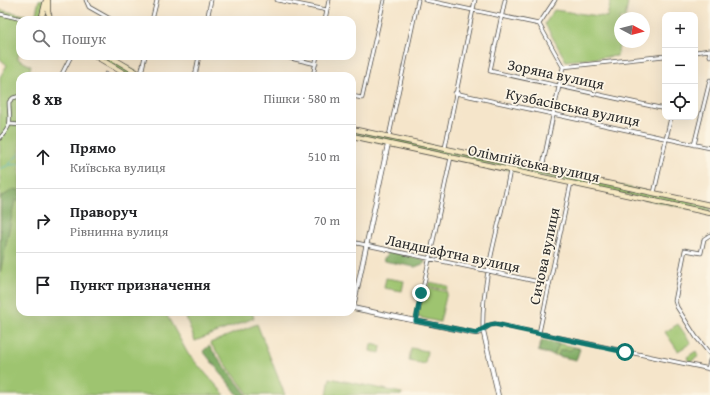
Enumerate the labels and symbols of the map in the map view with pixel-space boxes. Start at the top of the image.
north arrow [614,12,650,48]
street label: Зоряна вулиця [506,53,607,95]
street label: Кузбасівська вулиця [504,83,642,132]
street label: Олімпійська вулиця [466,139,602,187]
street label: Сичова вулиця [523,205,565,306]
street label: Ландшафтна вулиця [384,229,522,278]
route end [412,284,430,302]
route start [616,343,634,361]

